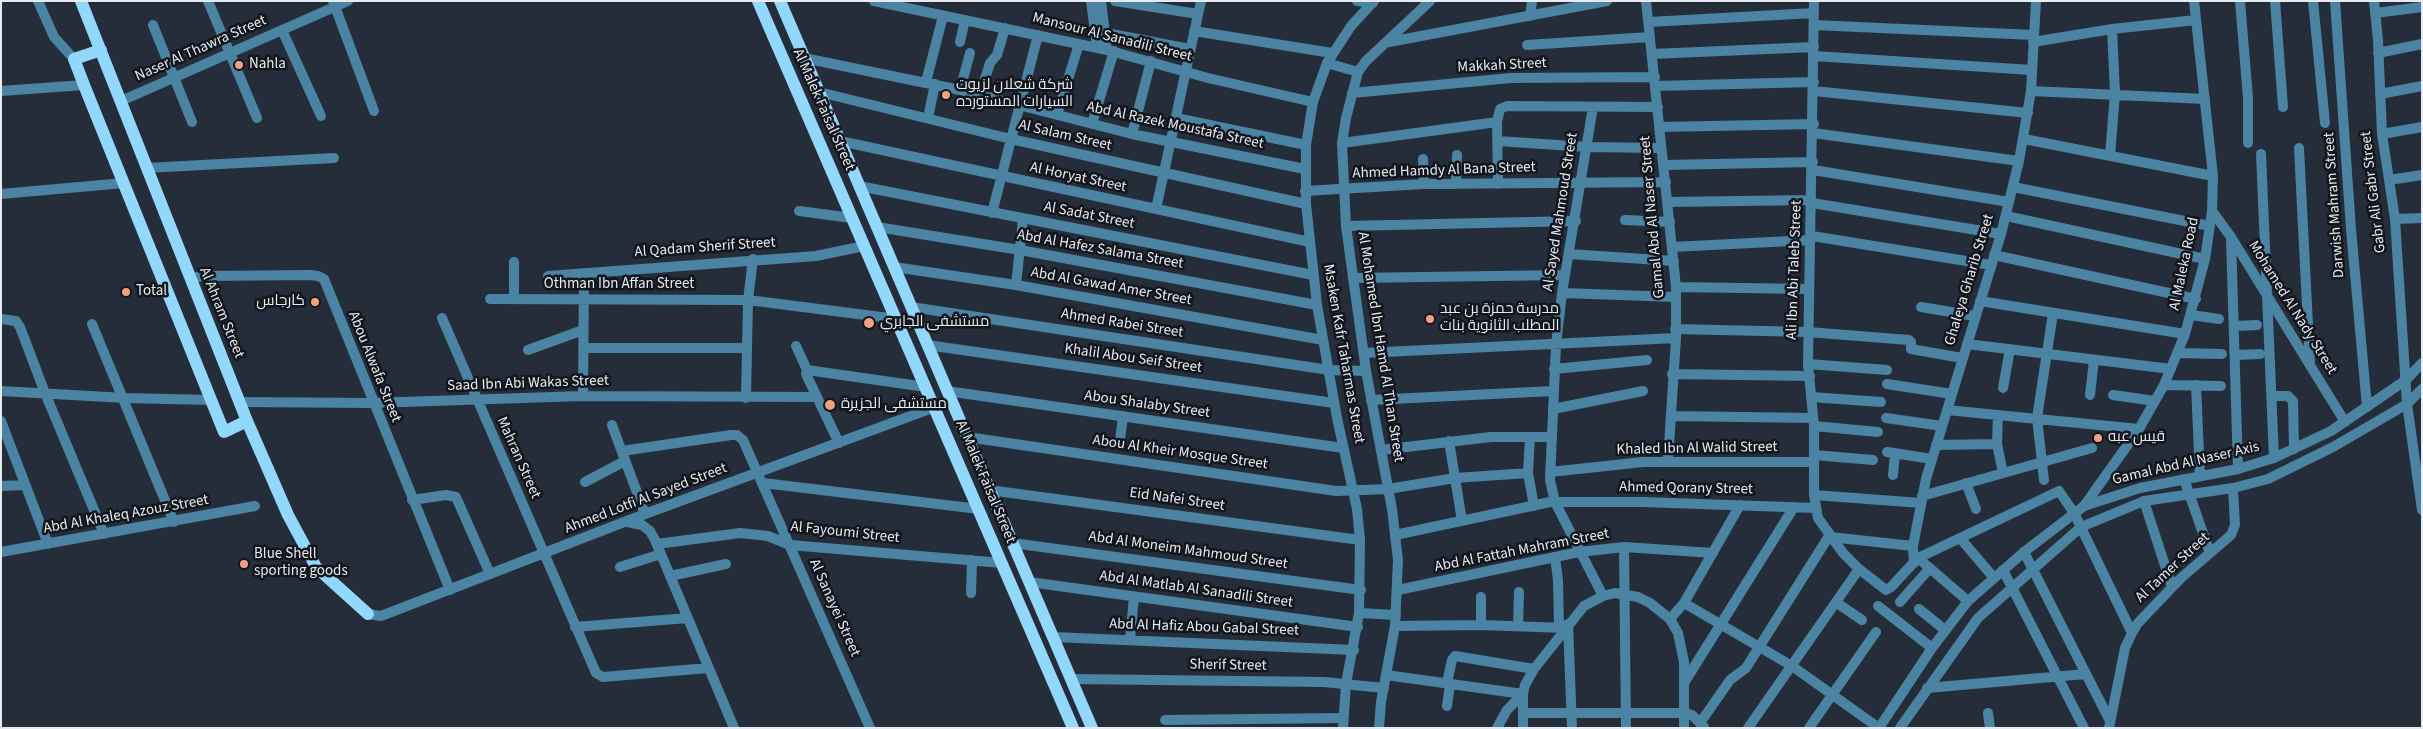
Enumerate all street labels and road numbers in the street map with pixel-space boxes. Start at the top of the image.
street label: Mansour Al Sanadili Street [1030,9,1194,67]
street label: Naser Al Thawra Street [133,12,269,86]
street label: Al Malek Faisal Street [788,46,858,174]
street label: Makkah Street [1457,55,1547,77]
street label: Abd Al Razek Moustafa Street [1085,98,1265,154]
street label: Al Salam Street [1017,117,1113,155]
street label: Gabr Ali Gabr Street [2358,130,2390,254]
street label: Al Sayed Mahmoud Street [1540,131,1582,293]
street label: Darwish Mahram Street [2321,131,2349,279]
street label: Gamal Abd Al Naser Street [1637,135,1669,299]
street label: Al Horyat Street [1028,159,1128,197]
street label: Ahmed Hamdy Al Bana Street [1352,159,1536,183]
street label: Al Sadat Street [1042,198,1136,234]
street label: Ali Ibn Abi Taleb Street [1784,200,1806,340]
street label: Ghaleya Gharib Street [1941,212,1999,348]
street label: Al Maleka Road [2166,216,2204,312]
street label: Abd Al Hafez Salama Street [1015,226,1185,274]
street label: Al Mohamed Ibn Hamd Al Than Street [1353,231,1407,463]
street label: Al Qadam Sherif Street [634,234,776,262]
street label: Mohamed Al Nady Street [2244,238,2340,378]
street label: Msaken Kafr Taharmas Street [1318,263,1368,445]
street label: Abd Al Gawad Amer Street [1029,264,1193,310]
street label: Al Ahram Street [195,265,247,361]
street label: Othman Ibn Affan Street [544,276,694,294]
street label: Ahmed Rabei Street [1060,305,1184,343]
street label: Abou Alwafa Street [344,309,404,425]
street label: Khalil Abou Seif Street [1063,340,1203,378]
street label: Saad Ibn Abi Wakas Street [447,372,609,396]
street label: Abou Shalaby Street [1083,387,1211,423]
street label: Mahran Street [492,414,544,502]
street label: Al Malek Faisal Street [951,418,1019,546]
street label: Abou Al Kheir Mosque Street [1091,432,1269,474]
street label: Gamal Abd Al Naser Axis [2111,438,2261,490]
street label: Khaled Ibn Al Walid Street [1616,439,1778,459]
street label: Ahmed Lotfi Al Sayed Street [562,460,730,538]
street label: Ahmed Qorany Street [1619,479,1753,499]
street label: Eid Nafei Street [1128,484,1226,516]
street label: Abd Al Khaleq Azouz Street [42,492,210,538]
street label: Al Fayoumi Street [790,518,900,548]
street label: Abd Al Fattah Mahram Street [1433,525,1611,577]
street label: Abd Al Moneim Mahmoud Street [1087,528,1289,574]
street label: Al Tamer Street [2132,529,2214,607]
street label: Al Sanayei Street [804,556,864,660]
street label: Abd Al Matlab Al Sanadili Street [1098,568,1294,612]
street label: Abd Al Hafiz Abou Gabal Street [1109,616,1299,640]
street label: Sherif Street [1189,656,1267,676]

